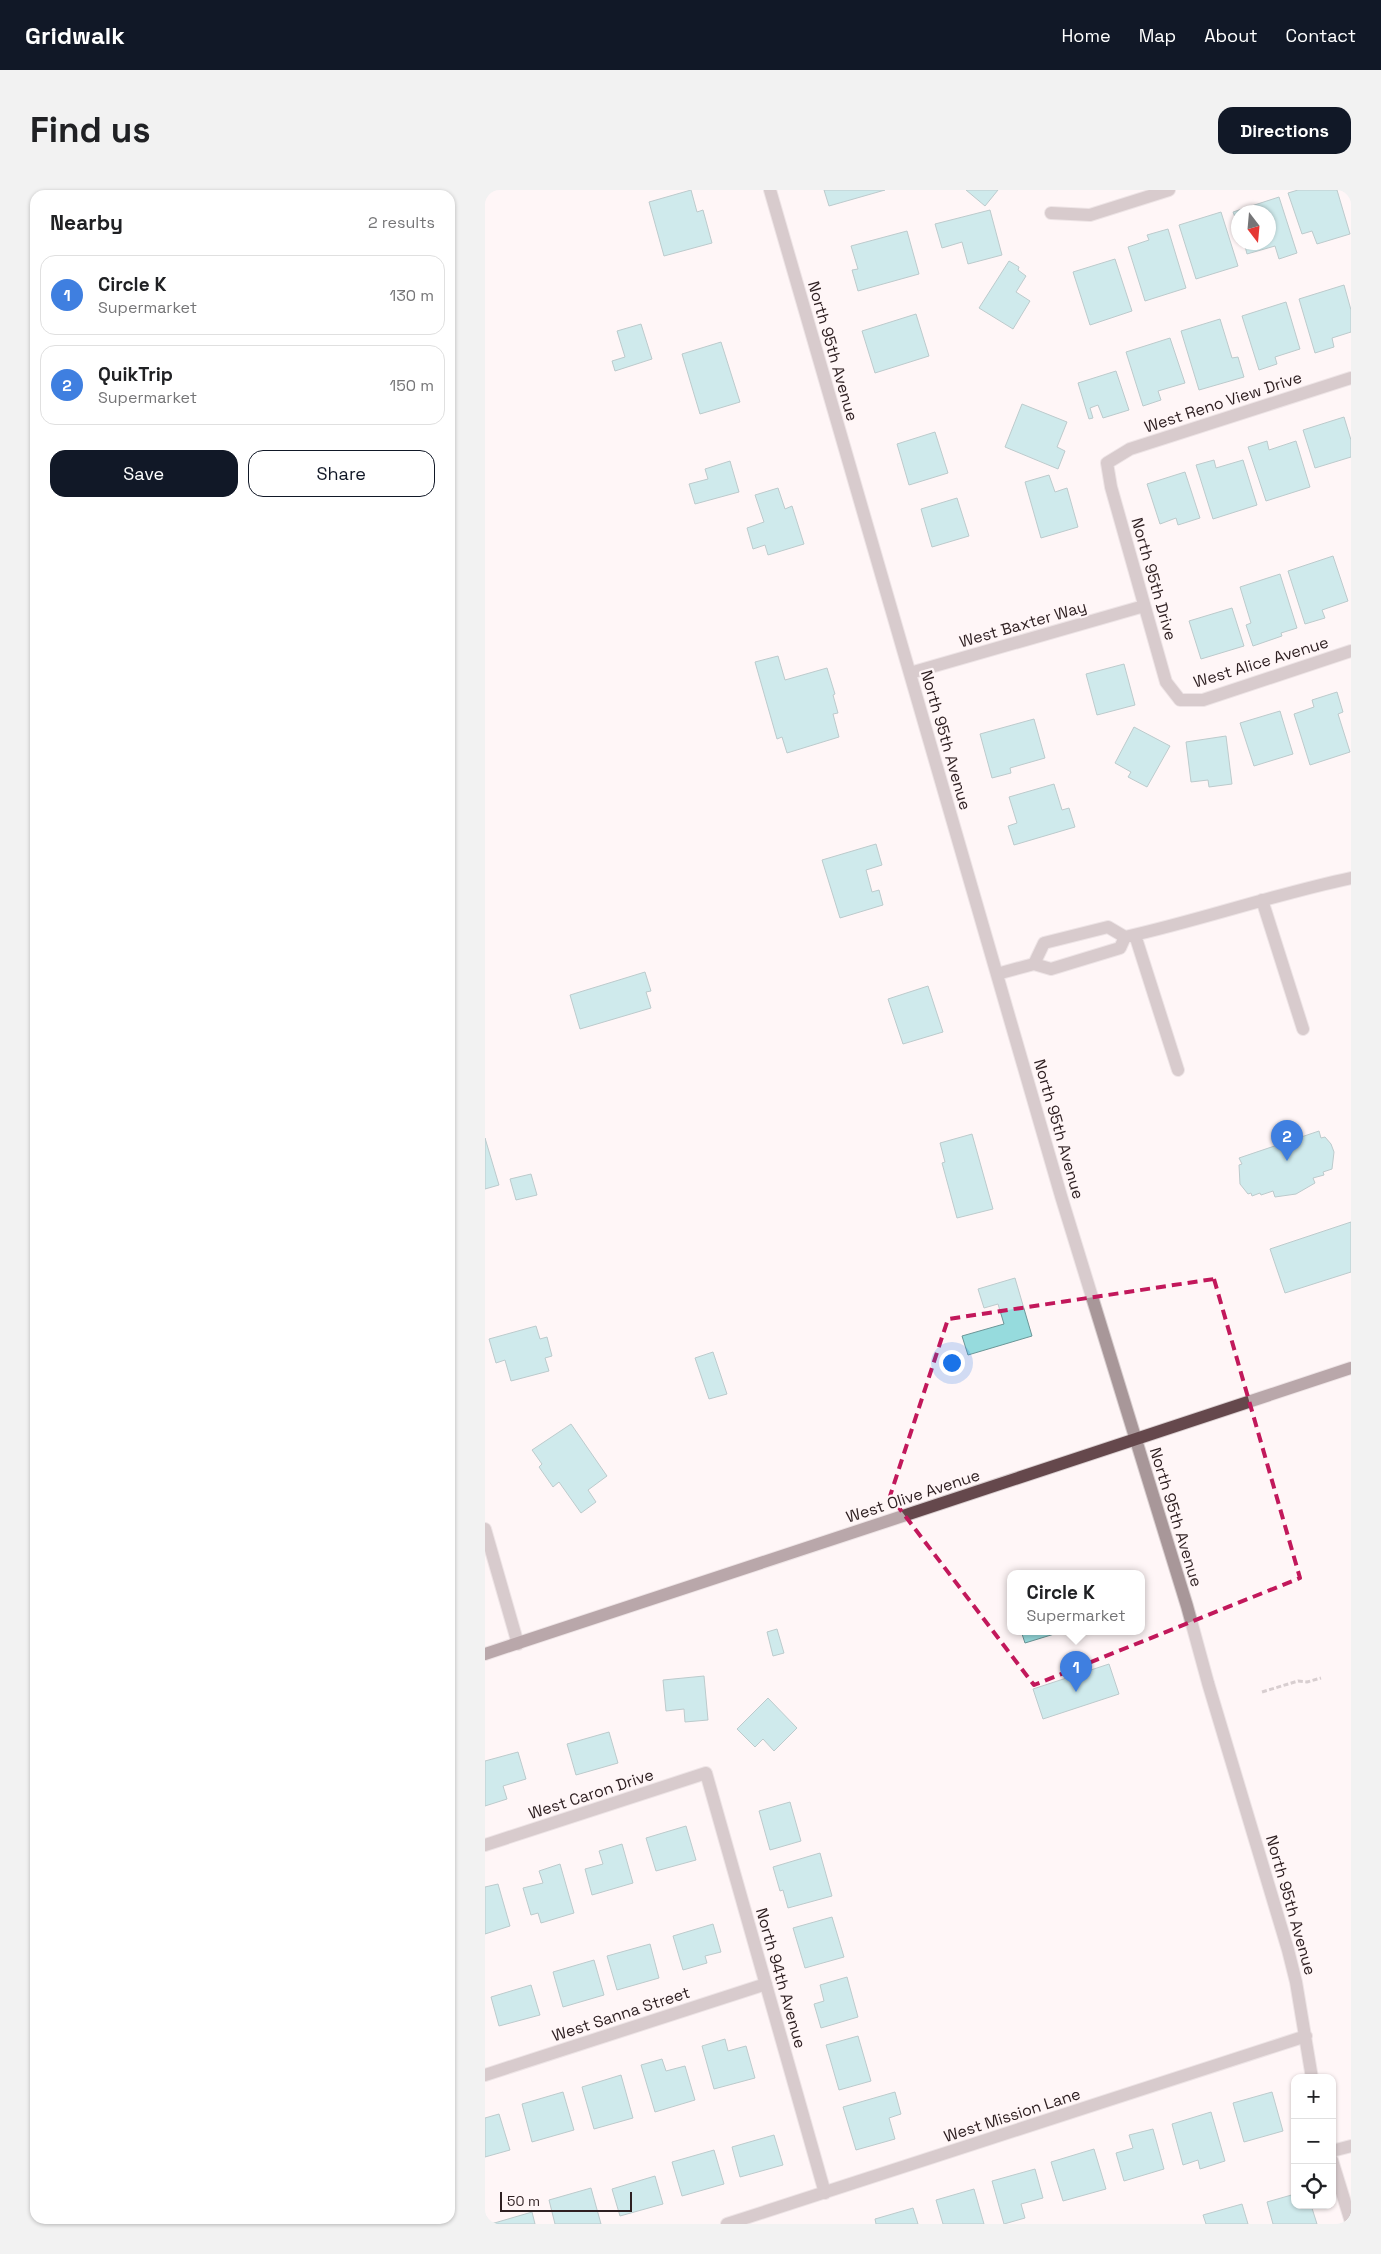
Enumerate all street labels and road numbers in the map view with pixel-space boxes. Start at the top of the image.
street label: North 95th Avenue [803,279,863,423]
street label: West Reno View Drive [1142,367,1304,437]
street label: North 95th Drive [1126,515,1182,643]
street label: West Baxter Way [957,596,1089,652]
street label: West Alice Avenue [1191,631,1331,693]
street label: North 95th Avenue [916,668,976,812]
street label: North 95th Avenue [1029,1057,1089,1201]
street label: North 95th Avenue [1145,1445,1207,1589]
street label: West Olive Avenue [843,1464,983,1528]
street label: West Caron Drive [526,1764,656,1824]
street label: North 95th Avenue [1261,1833,1321,1977]
street label: North 94th Avenue [751,1905,811,2051]
street label: West Sanna Street [549,1982,693,2046]
street label: West Mission Lane [941,2083,1083,2147]

